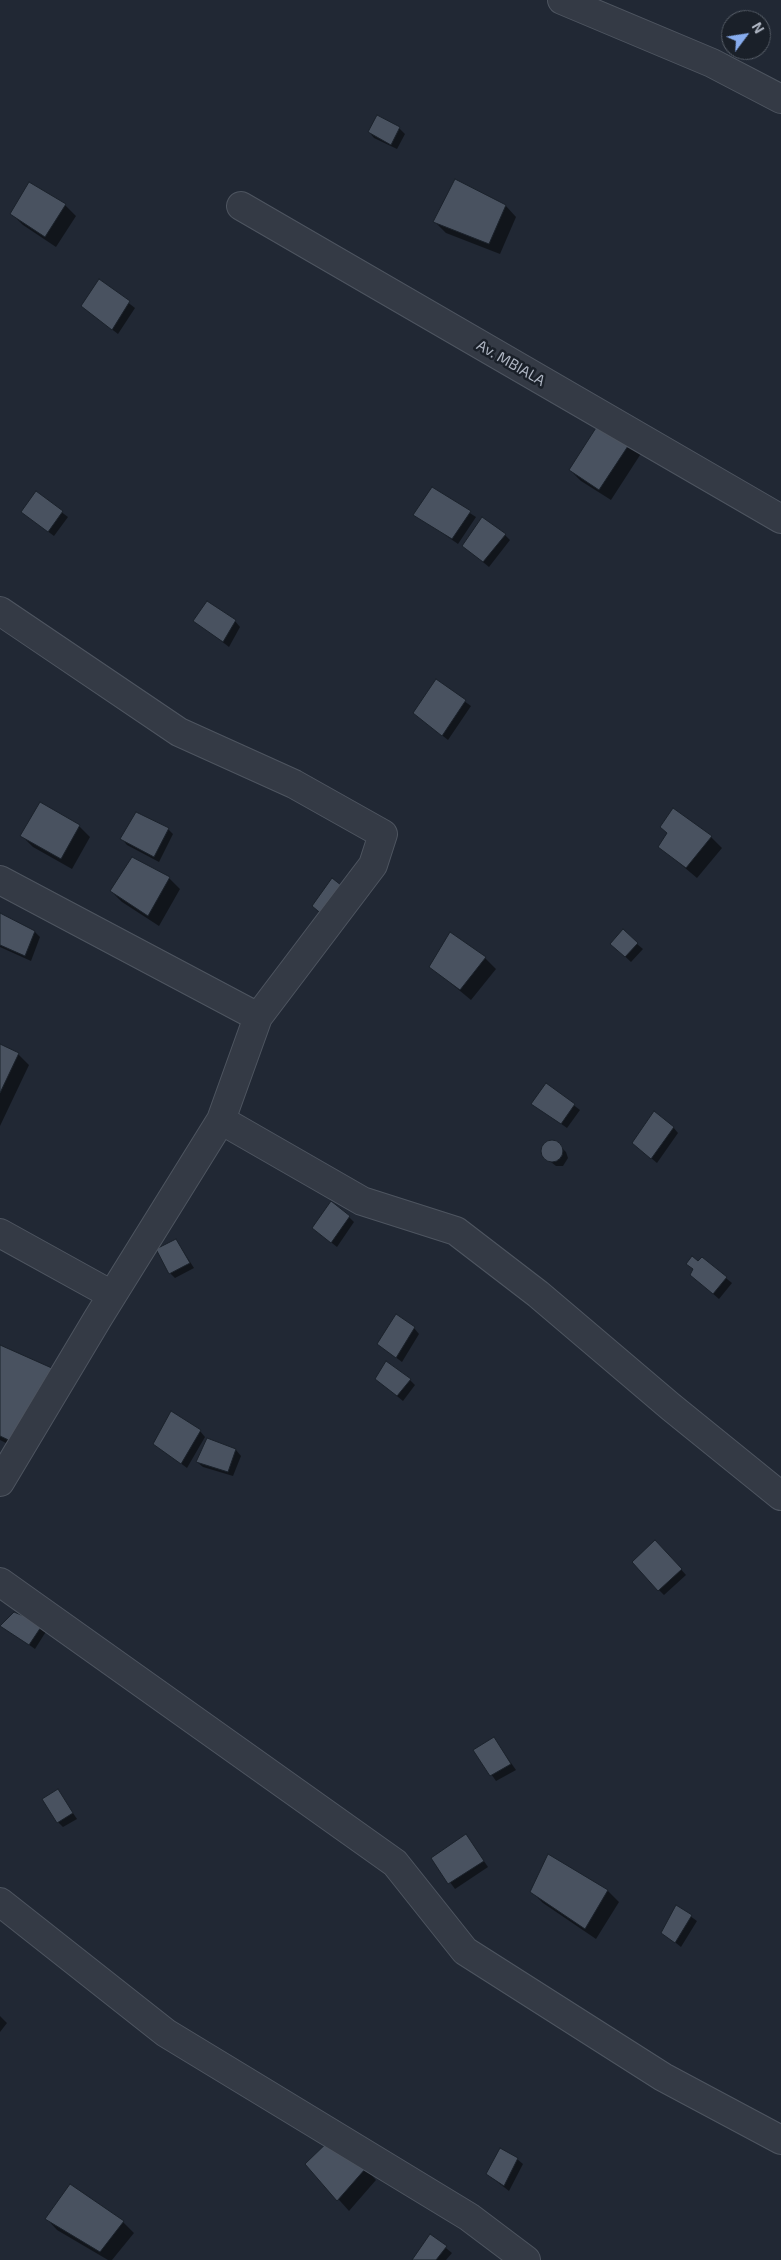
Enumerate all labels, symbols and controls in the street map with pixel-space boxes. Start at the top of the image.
north arrow [721,10,771,60]
text: N [749,19,768,36]
street label: Av. MBIALA [474,336,548,390]

